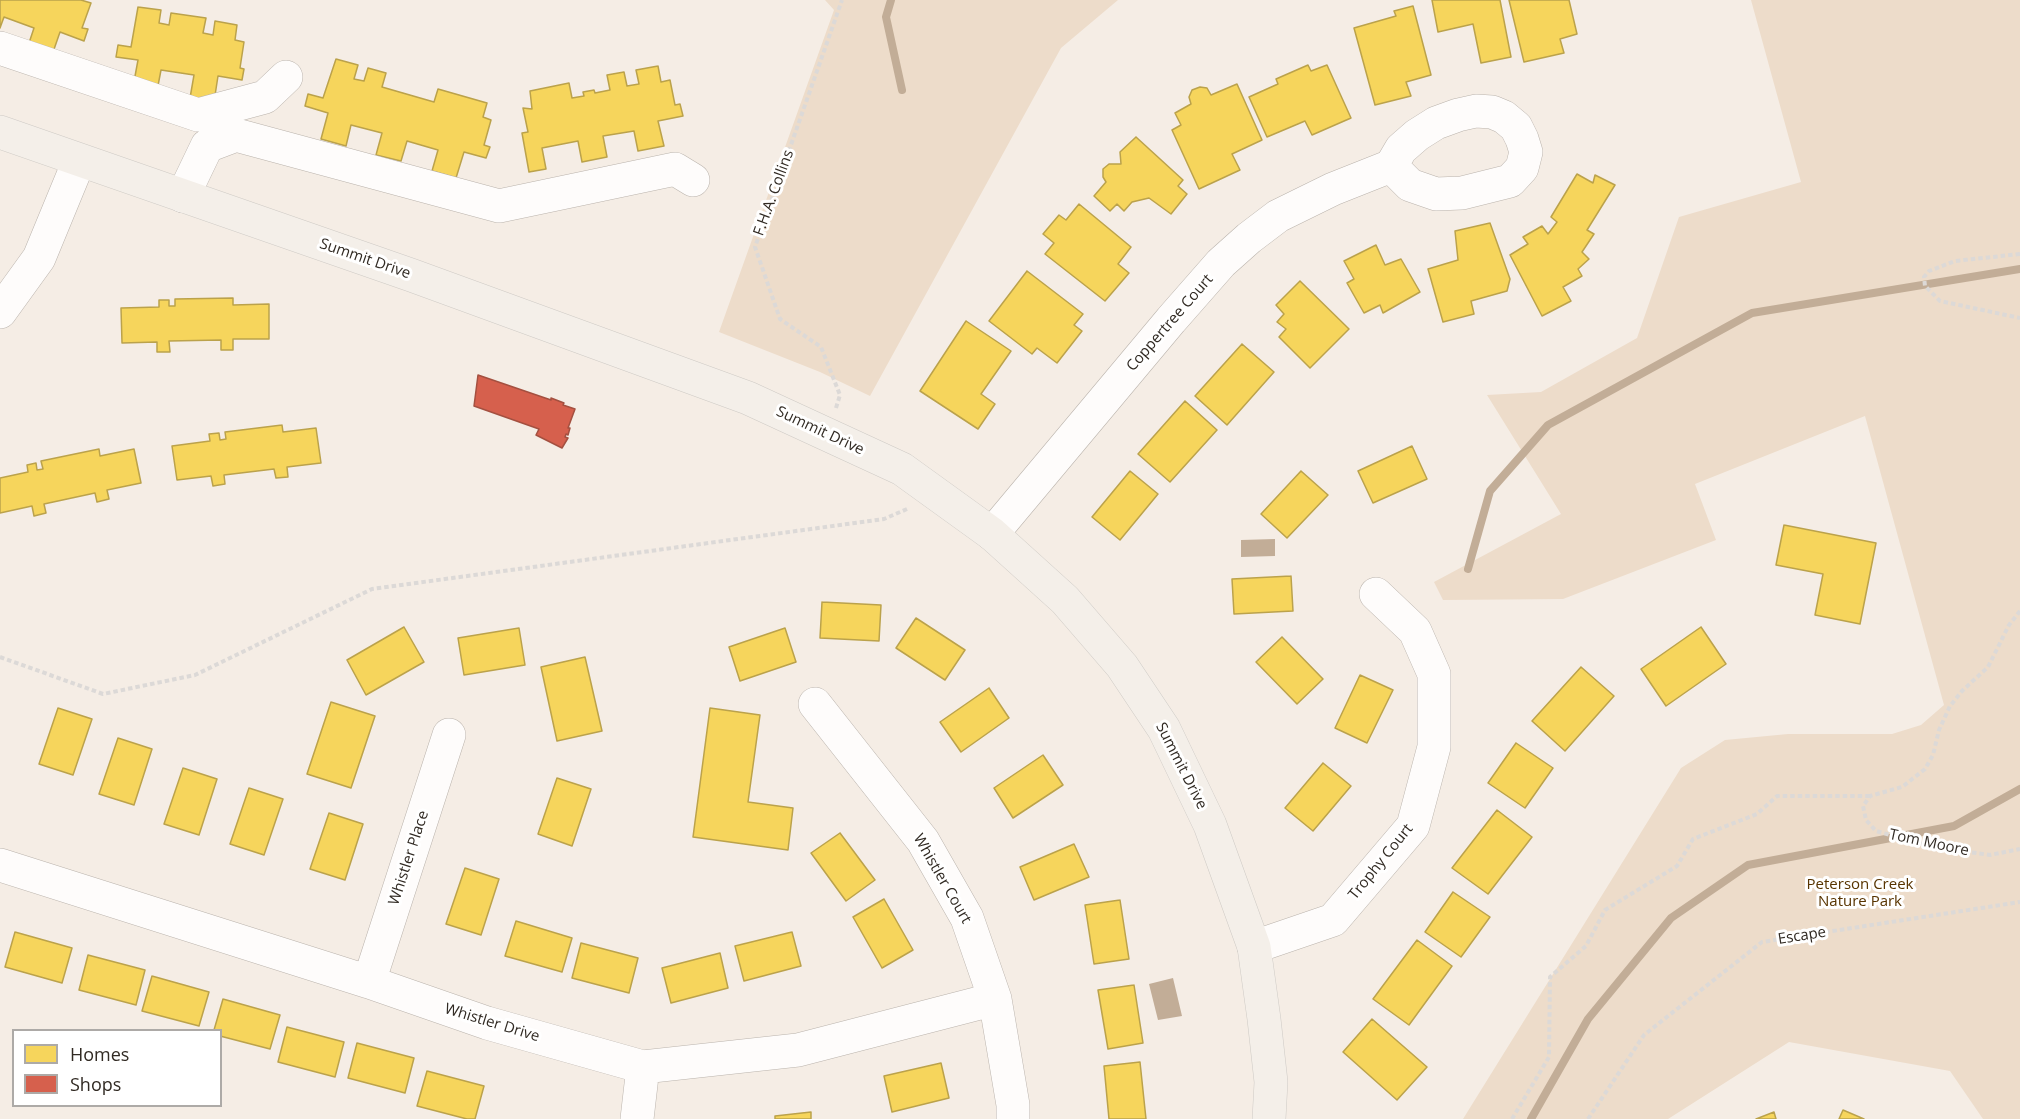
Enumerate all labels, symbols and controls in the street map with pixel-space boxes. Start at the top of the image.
street label: F.H.A. Collins [750,148,798,238]
street label: Summit Drive [317,235,413,283]
street label: Coppertree Court [1123,271,1217,375]
street label: Summit Drive [773,403,867,459]
street label: Summit Drive [1151,720,1211,812]
street label: Whistler Place [385,808,433,908]
street label: Trophy Court [1345,820,1417,904]
street label: Tom Moore [1887,826,1971,860]
street label: Whistler Court [909,831,975,927]
park label: Peterson Creek Nature Park [1807,876,1913,911]
street label: Escape [1777,923,1827,949]
street label: Whistler Drive [442,1000,542,1046]
legend [12,1029,222,1107]
text: Homes [70,1042,129,1066]
text: Shops [70,1072,121,1096]

